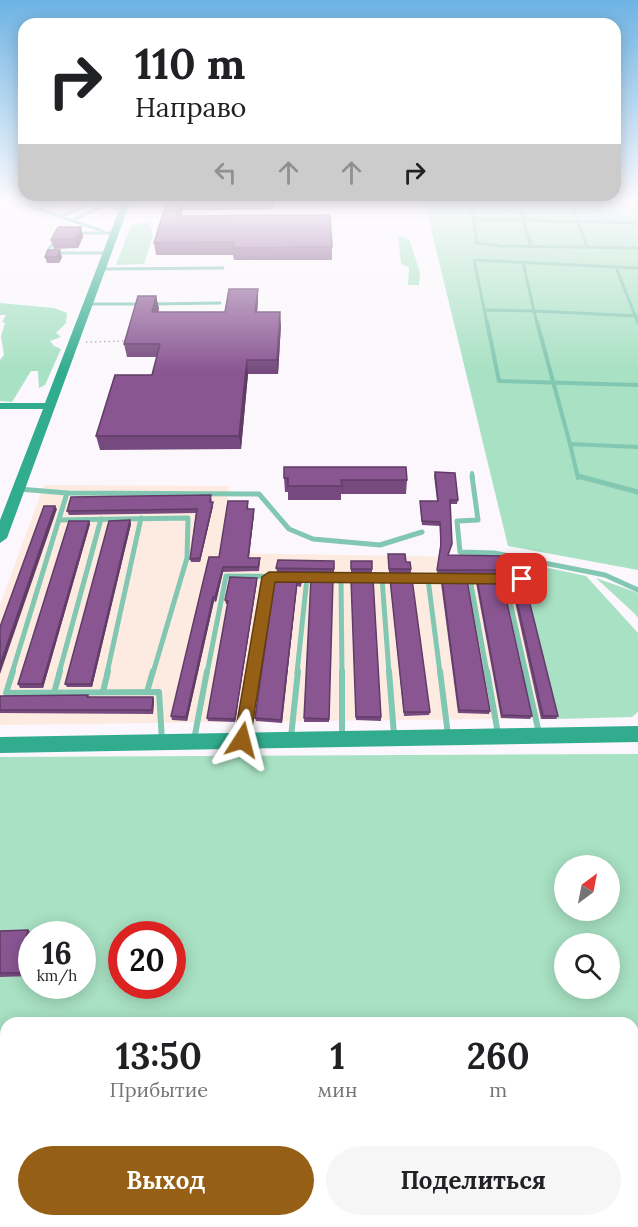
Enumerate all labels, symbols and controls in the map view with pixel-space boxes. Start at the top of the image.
text: 110 m [135,37,246,91]
icon: right [36,42,114,120]
text: Направо [135,90,246,124]
icon: left [209,156,242,189]
icon: ahead [272,156,305,189]
icon: ahead [335,156,368,189]
icon: right [398,156,431,189]
pin [496,553,547,604]
icon: arrive [505,562,538,595]
position arrow [210,708,274,772]
north arrow [554,855,620,921]
map controls [554,855,620,999]
speed limit sign: 20 [108,921,186,999]
button: search [554,933,620,999]
text: 16 [42,934,72,972]
text: km/h [37,966,77,985]
text: 13:50 [116,1033,202,1079]
text: 1 [330,1033,345,1079]
text: 260 [467,1033,530,1079]
text: Прибытие [109,1077,208,1102]
text: мин [318,1077,357,1102]
text: m [489,1077,507,1102]
button: Выход [18,1146,314,1215]
button: Поделиться [326,1146,621,1215]

